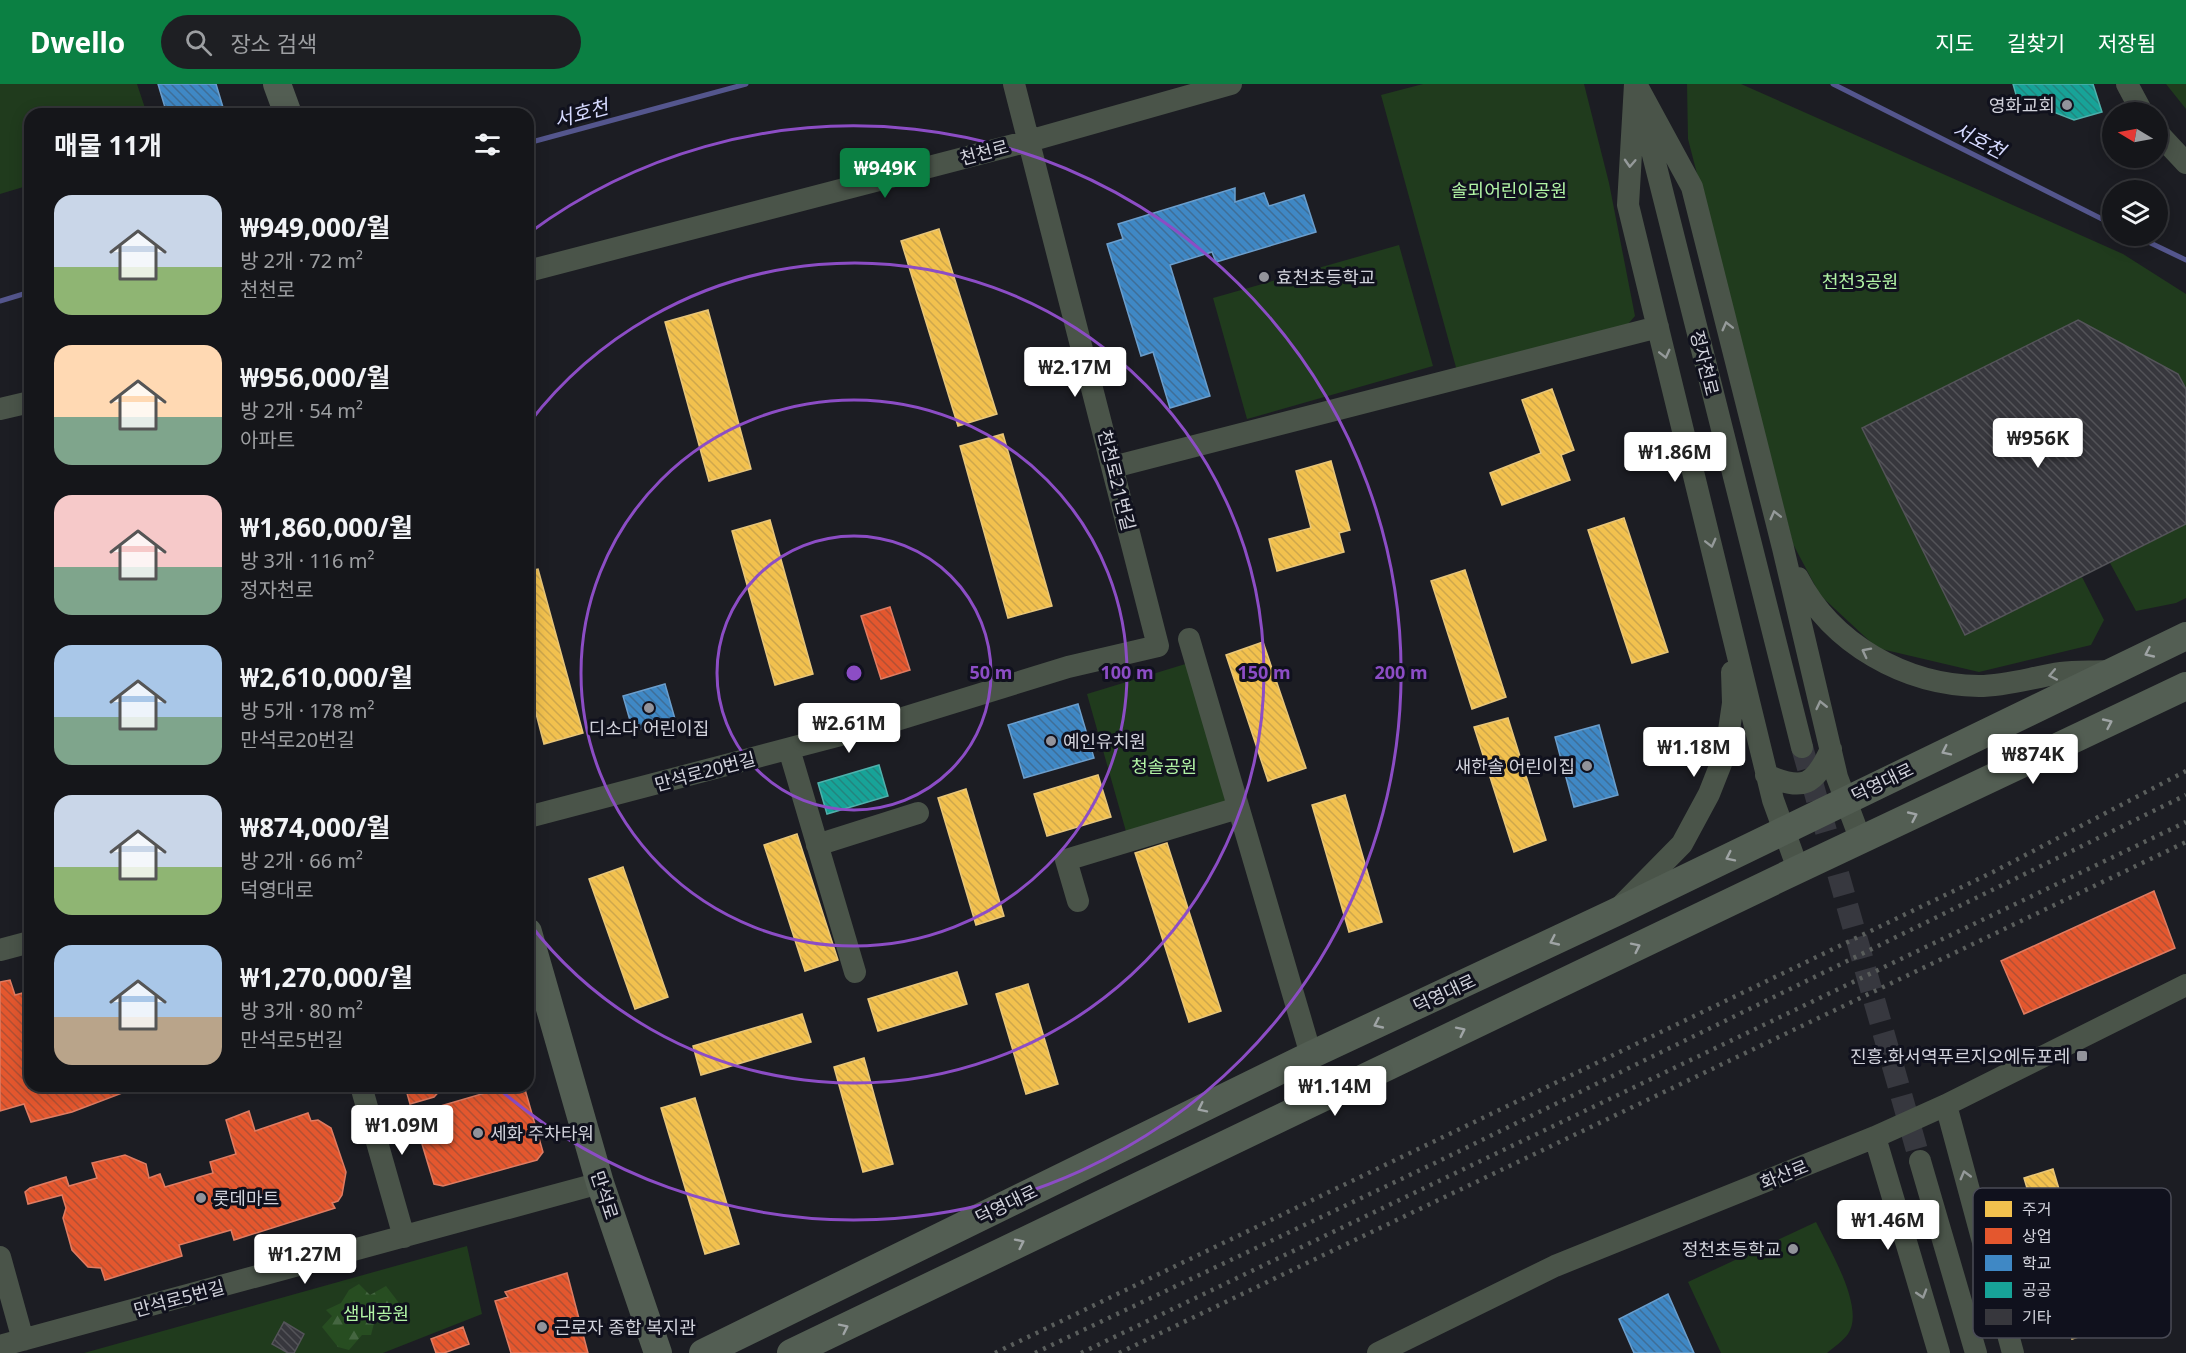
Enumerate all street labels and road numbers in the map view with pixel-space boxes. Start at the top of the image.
street label: 천천로 [957,134,1011,170]
street label: 정자천로 [1685,328,1725,398]
street label: 천천로21번길 [1093,427,1141,533]
street label: 만석로20번길 [652,746,758,796]
street label: 덕영대로 [1847,757,1917,807]
street label: 덕영대로 [1409,968,1479,1018]
street label: 화산로 [1756,1154,1812,1194]
street label: 만석로 [586,1168,624,1222]
street label: 덕영대로 [971,1179,1041,1229]
street label: 만석로5번길 [131,1274,227,1322]

